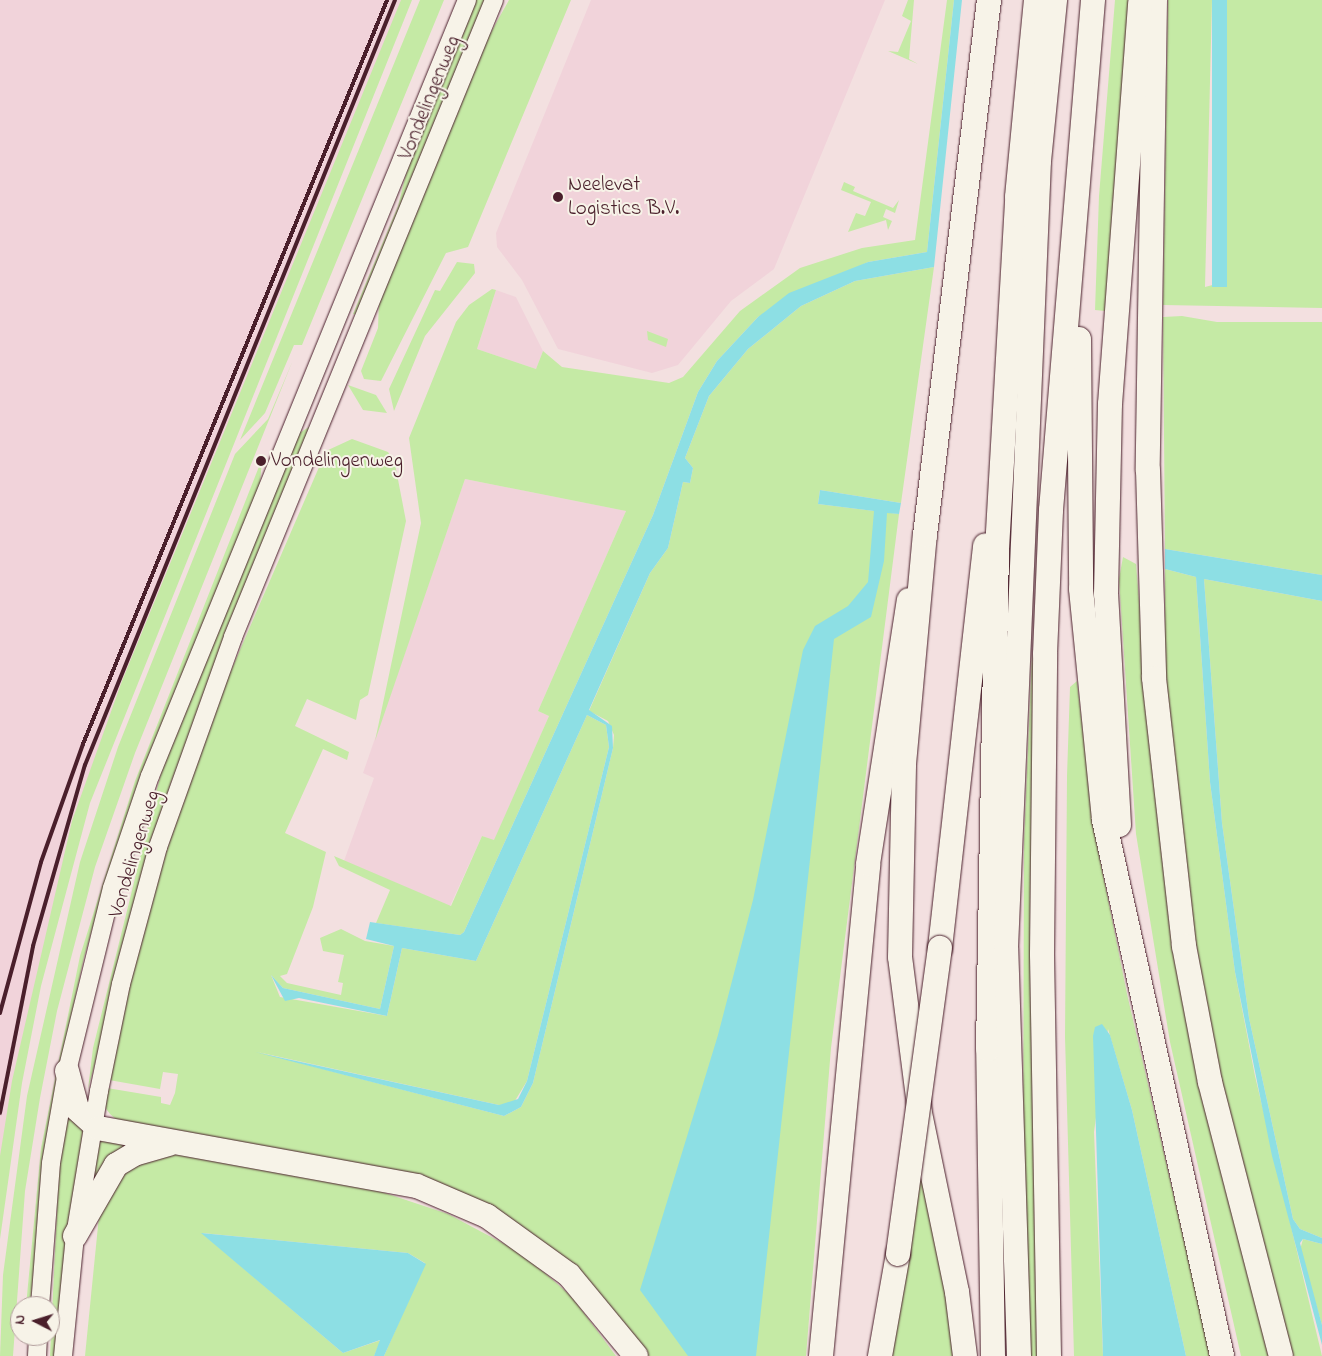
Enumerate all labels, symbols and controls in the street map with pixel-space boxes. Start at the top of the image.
street label: Vondelingenweg [394,32,466,164]
place label: Neelevat Logistics B.V. [568,172,679,222]
marker: Neelevat Logistics B.V. [552,191,564,203]
place label: Vondelingenweg [271,448,403,474]
marker: Vondelingenweg [255,455,267,467]
street label: Vondelingenweg [104,787,166,921]
north arrow [10,1296,60,1346]
text: N [10,1314,31,1325]

